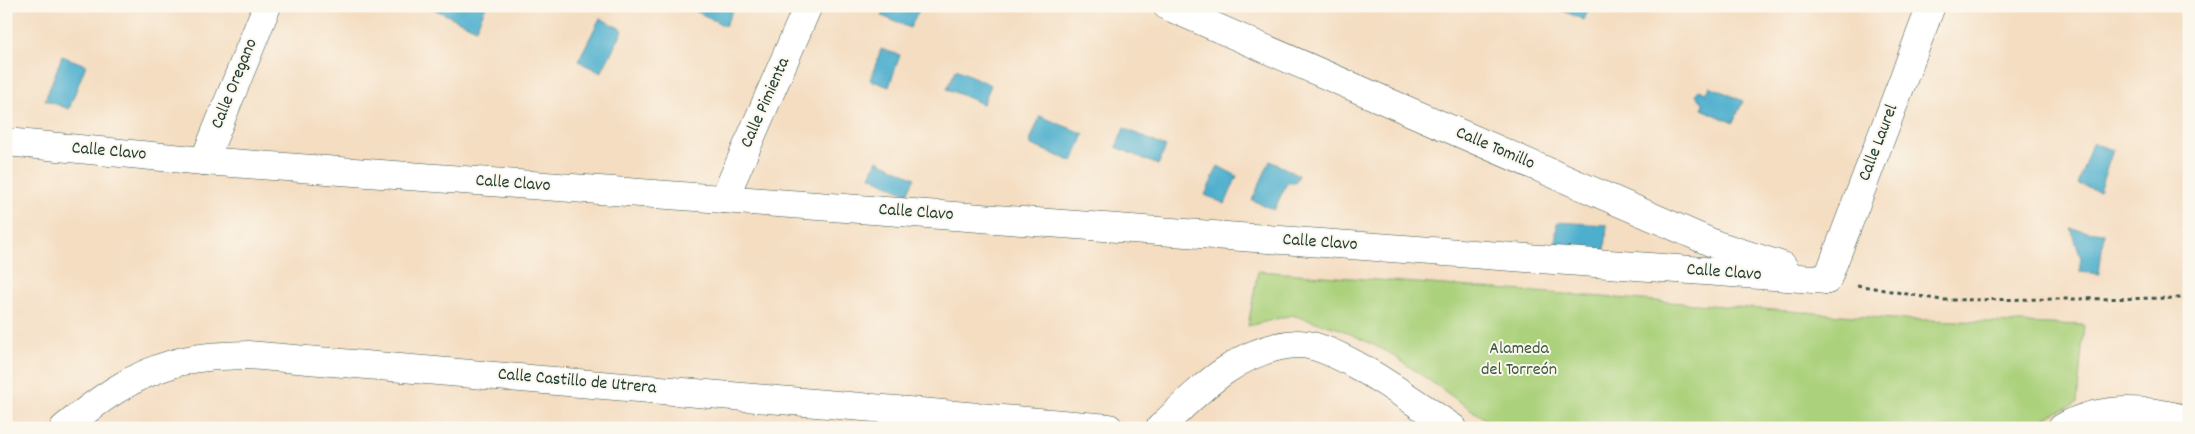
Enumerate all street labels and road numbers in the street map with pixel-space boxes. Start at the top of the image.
street label: Calle Oregano [206,35,264,133]
street label: Calle Pimienta [735,53,797,152]
street label: Calle Laurel [1853,100,1905,185]
street label: Calle Tomillo [1452,121,1538,177]
street label: Calle Clavo [71,136,147,168]
street label: Calle Clavo [475,169,551,199]
street label: Calle Clavo [878,198,954,228]
street label: Calle Clavo [1282,228,1358,258]
street label: Calle Clavo [1686,258,1762,288]
street label: Calle Castillo de Utrera [497,363,658,401]

